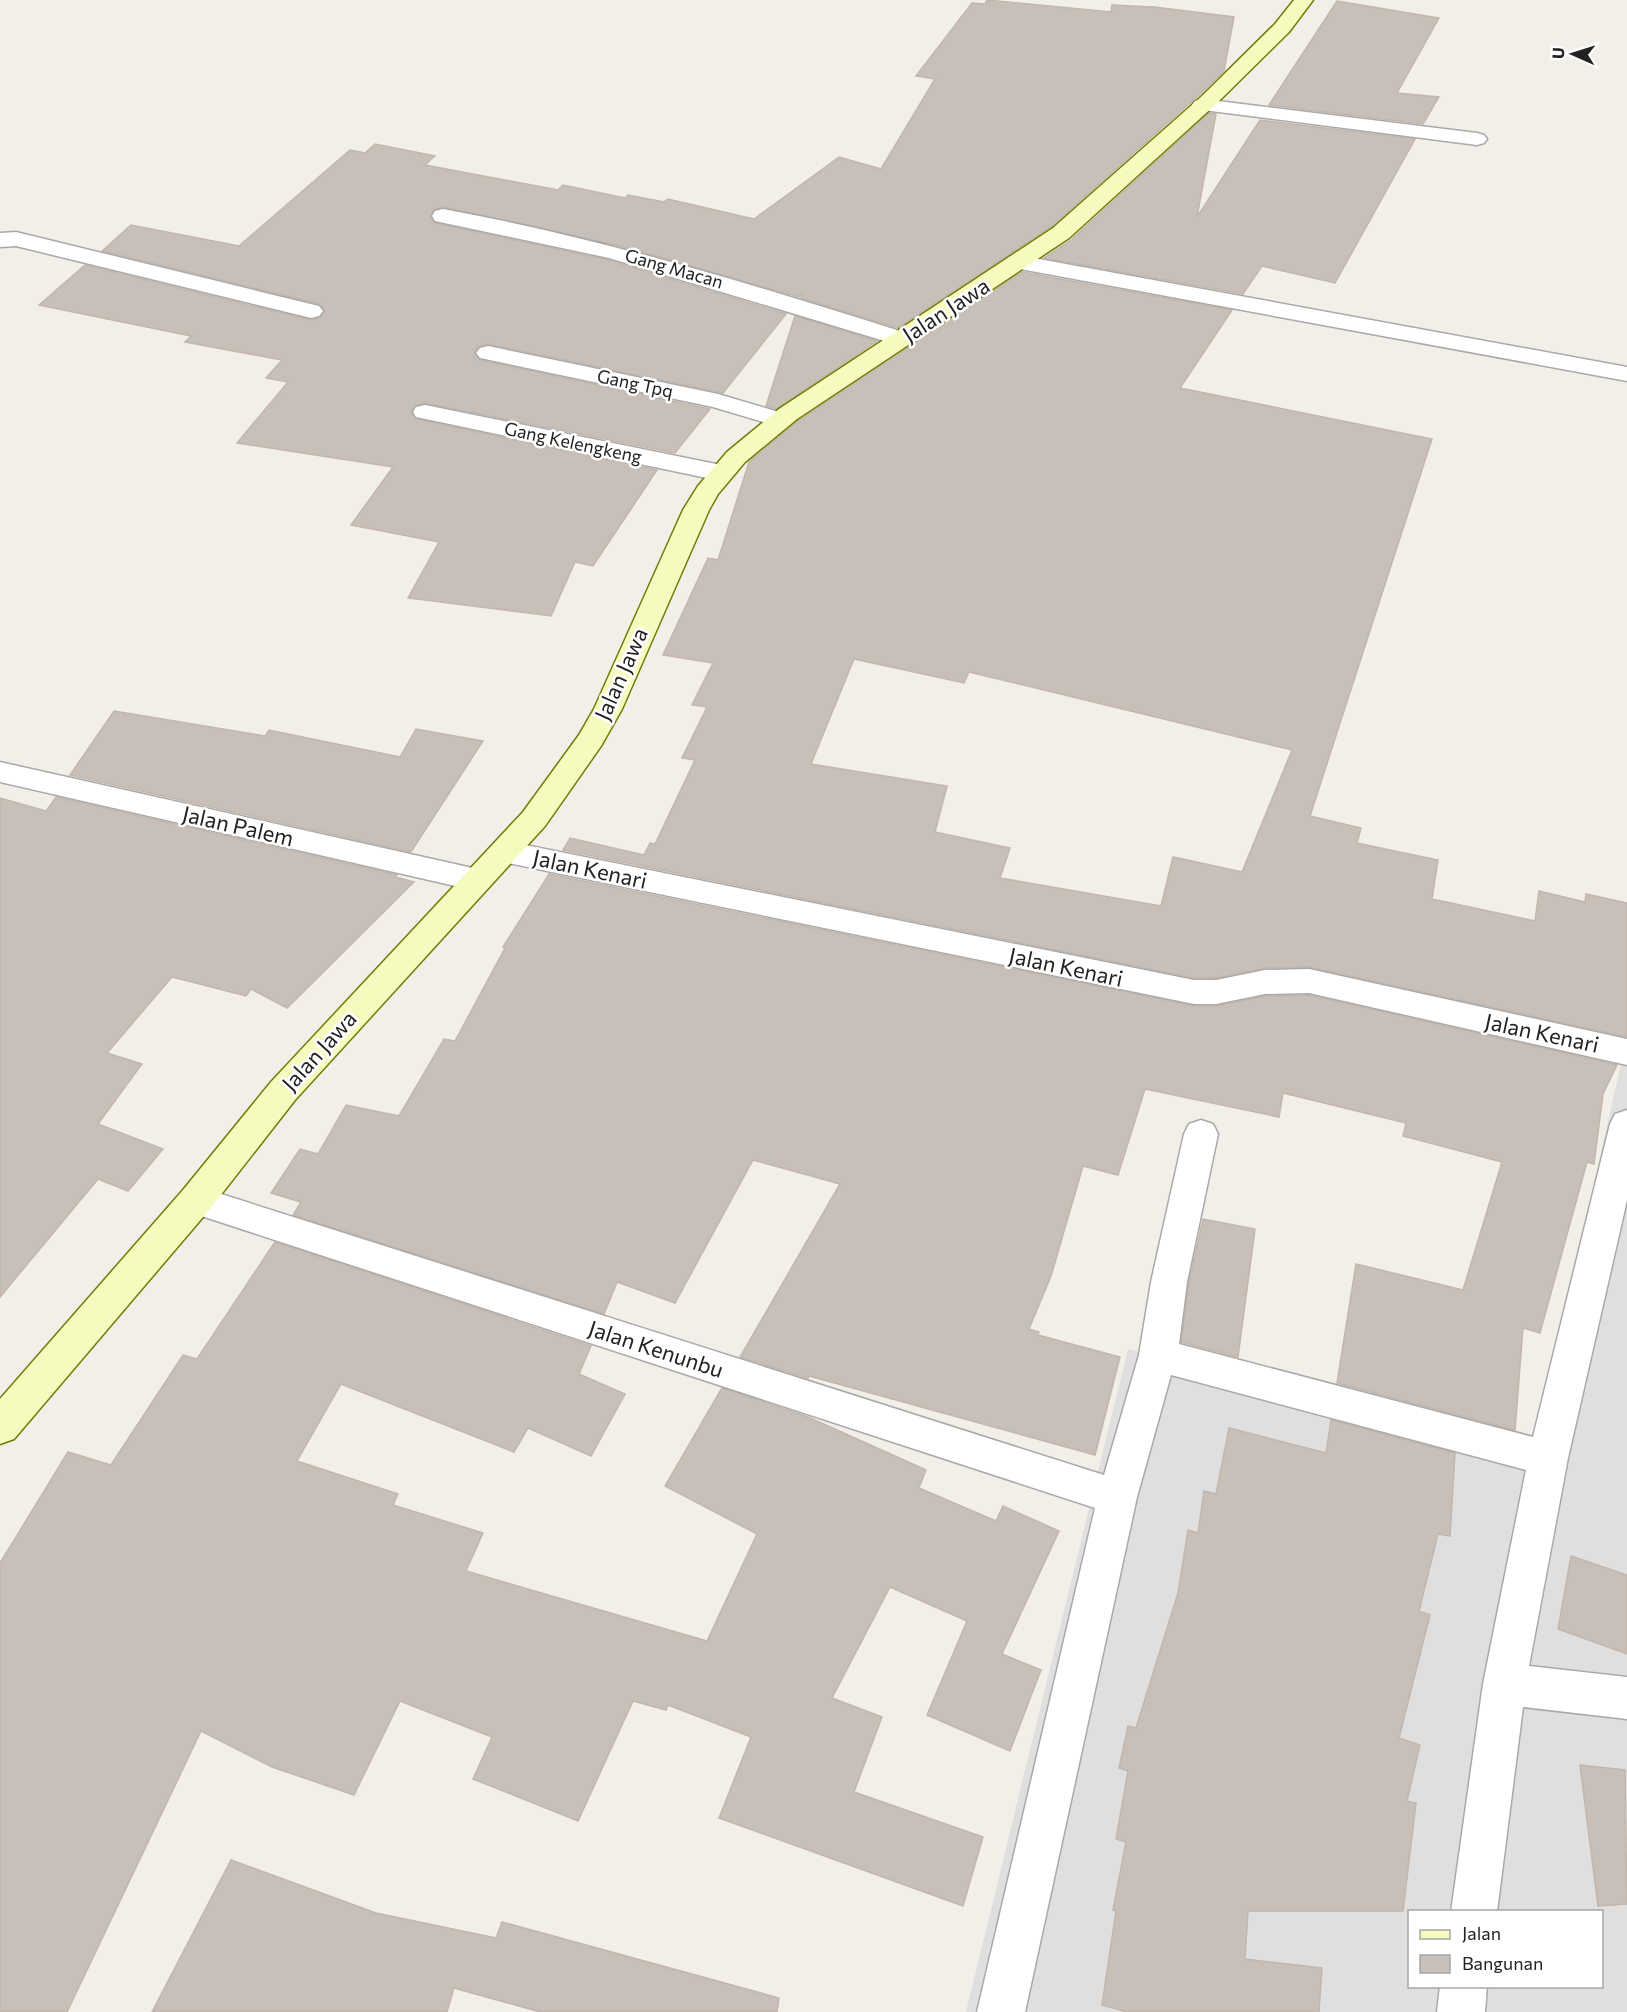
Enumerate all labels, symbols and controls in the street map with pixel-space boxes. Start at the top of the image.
north arrow [1543,24,1603,84]
text: U [1548,47,1567,60]
street label: Gang Macan [623,244,726,293]
street label: Jalan Jawa [897,271,994,348]
street label: Gang Tpq [595,364,675,402]
street label: Gang Kelengkeng [502,417,644,467]
street label: Jalan Jawa [588,623,653,724]
street label: Jalan Palem [180,800,296,851]
street label: Jalan Kenari [531,843,650,894]
street label: Jalan Kenari [1007,941,1126,992]
street label: Jalan Jawa [276,1005,362,1096]
street label: Jalan Kenari [1483,1007,1602,1058]
street label: Jalan Kenunbu [585,1314,727,1383]
legend [1408,1910,1603,1988]
text: Jalan [1462,1922,1501,1944]
text: Bangunan [1462,1952,1543,1974]

